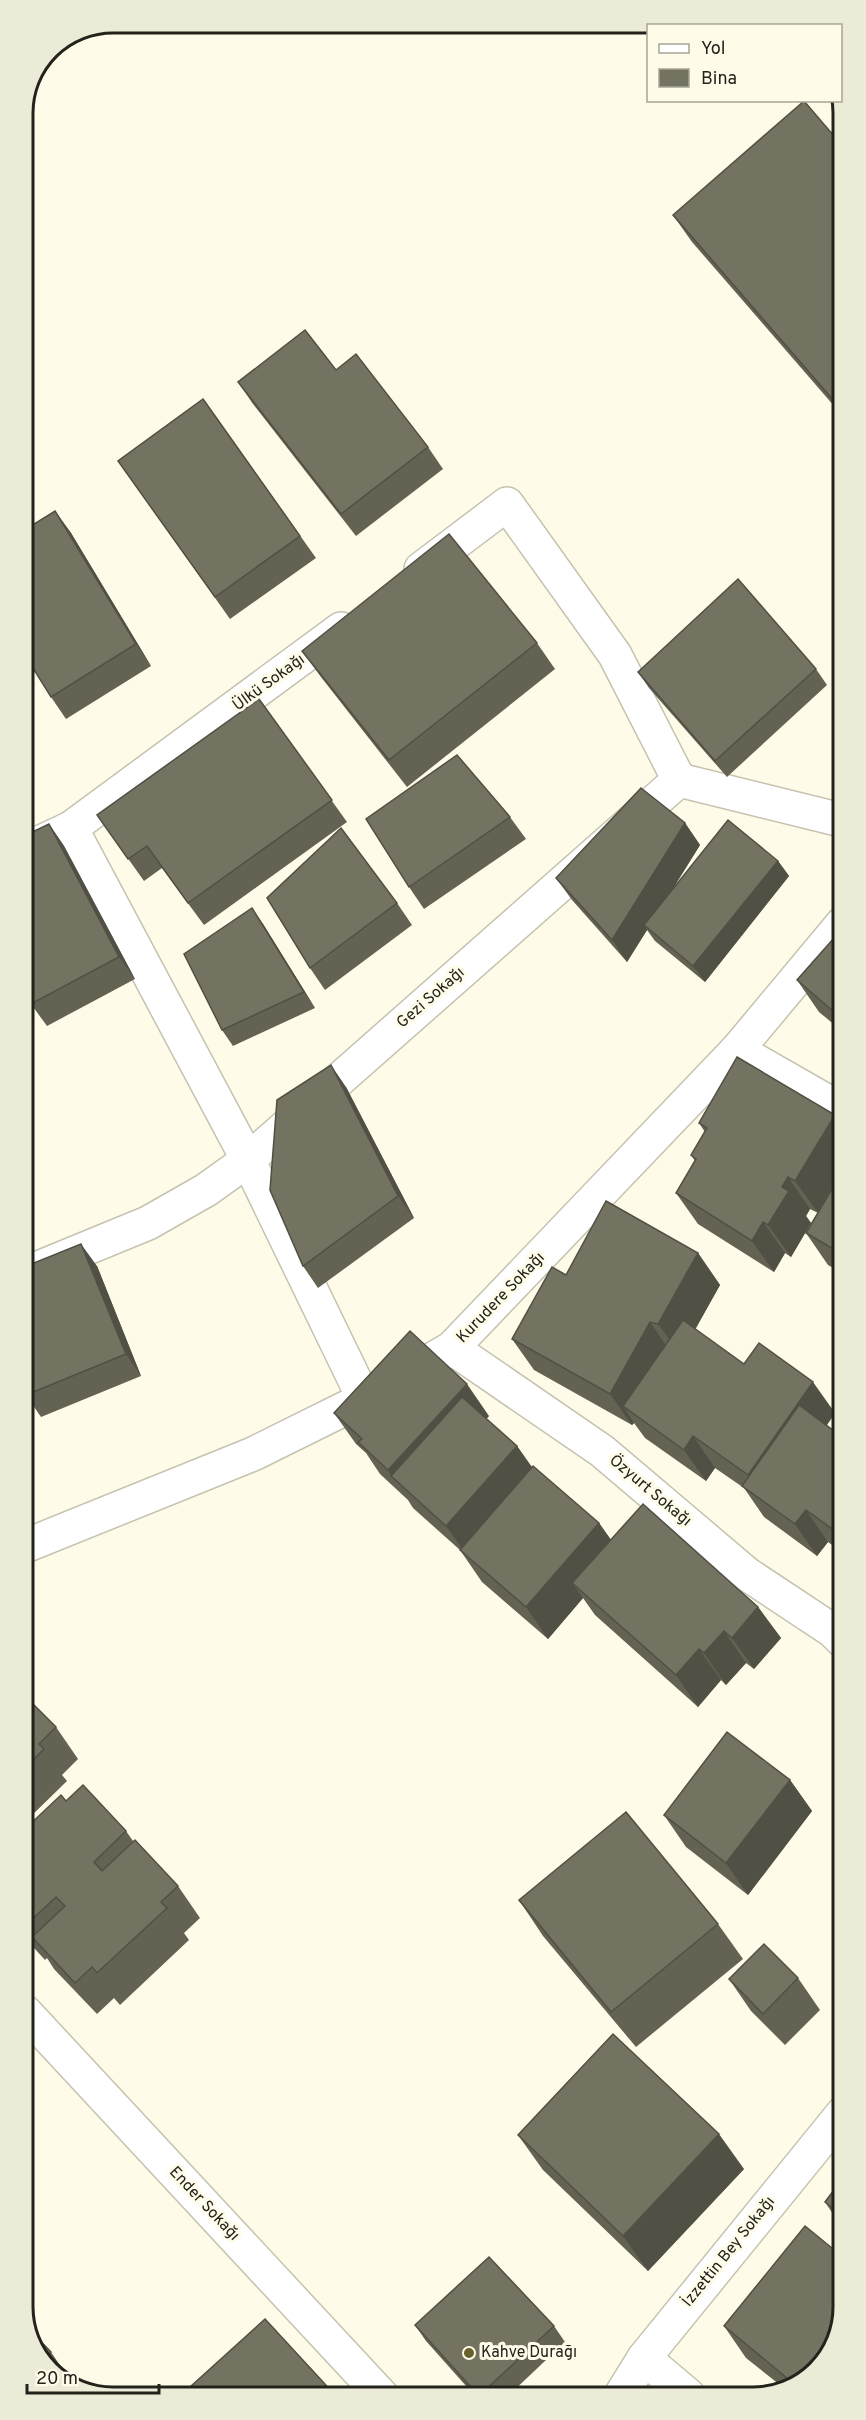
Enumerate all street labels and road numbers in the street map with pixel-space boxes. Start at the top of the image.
street label: Ülkü Sokağı [228,648,309,716]
street label: Gezi Sokağı [393,963,469,1033]
street label: Kurudere Sokağı [453,1248,549,1348]
street label: Özyurt Sokağı [605,1449,697,1531]
street label: Ender Sokağı [164,2163,244,2245]
street label: İzzettin Bey Sokağı [677,2192,780,2311]

